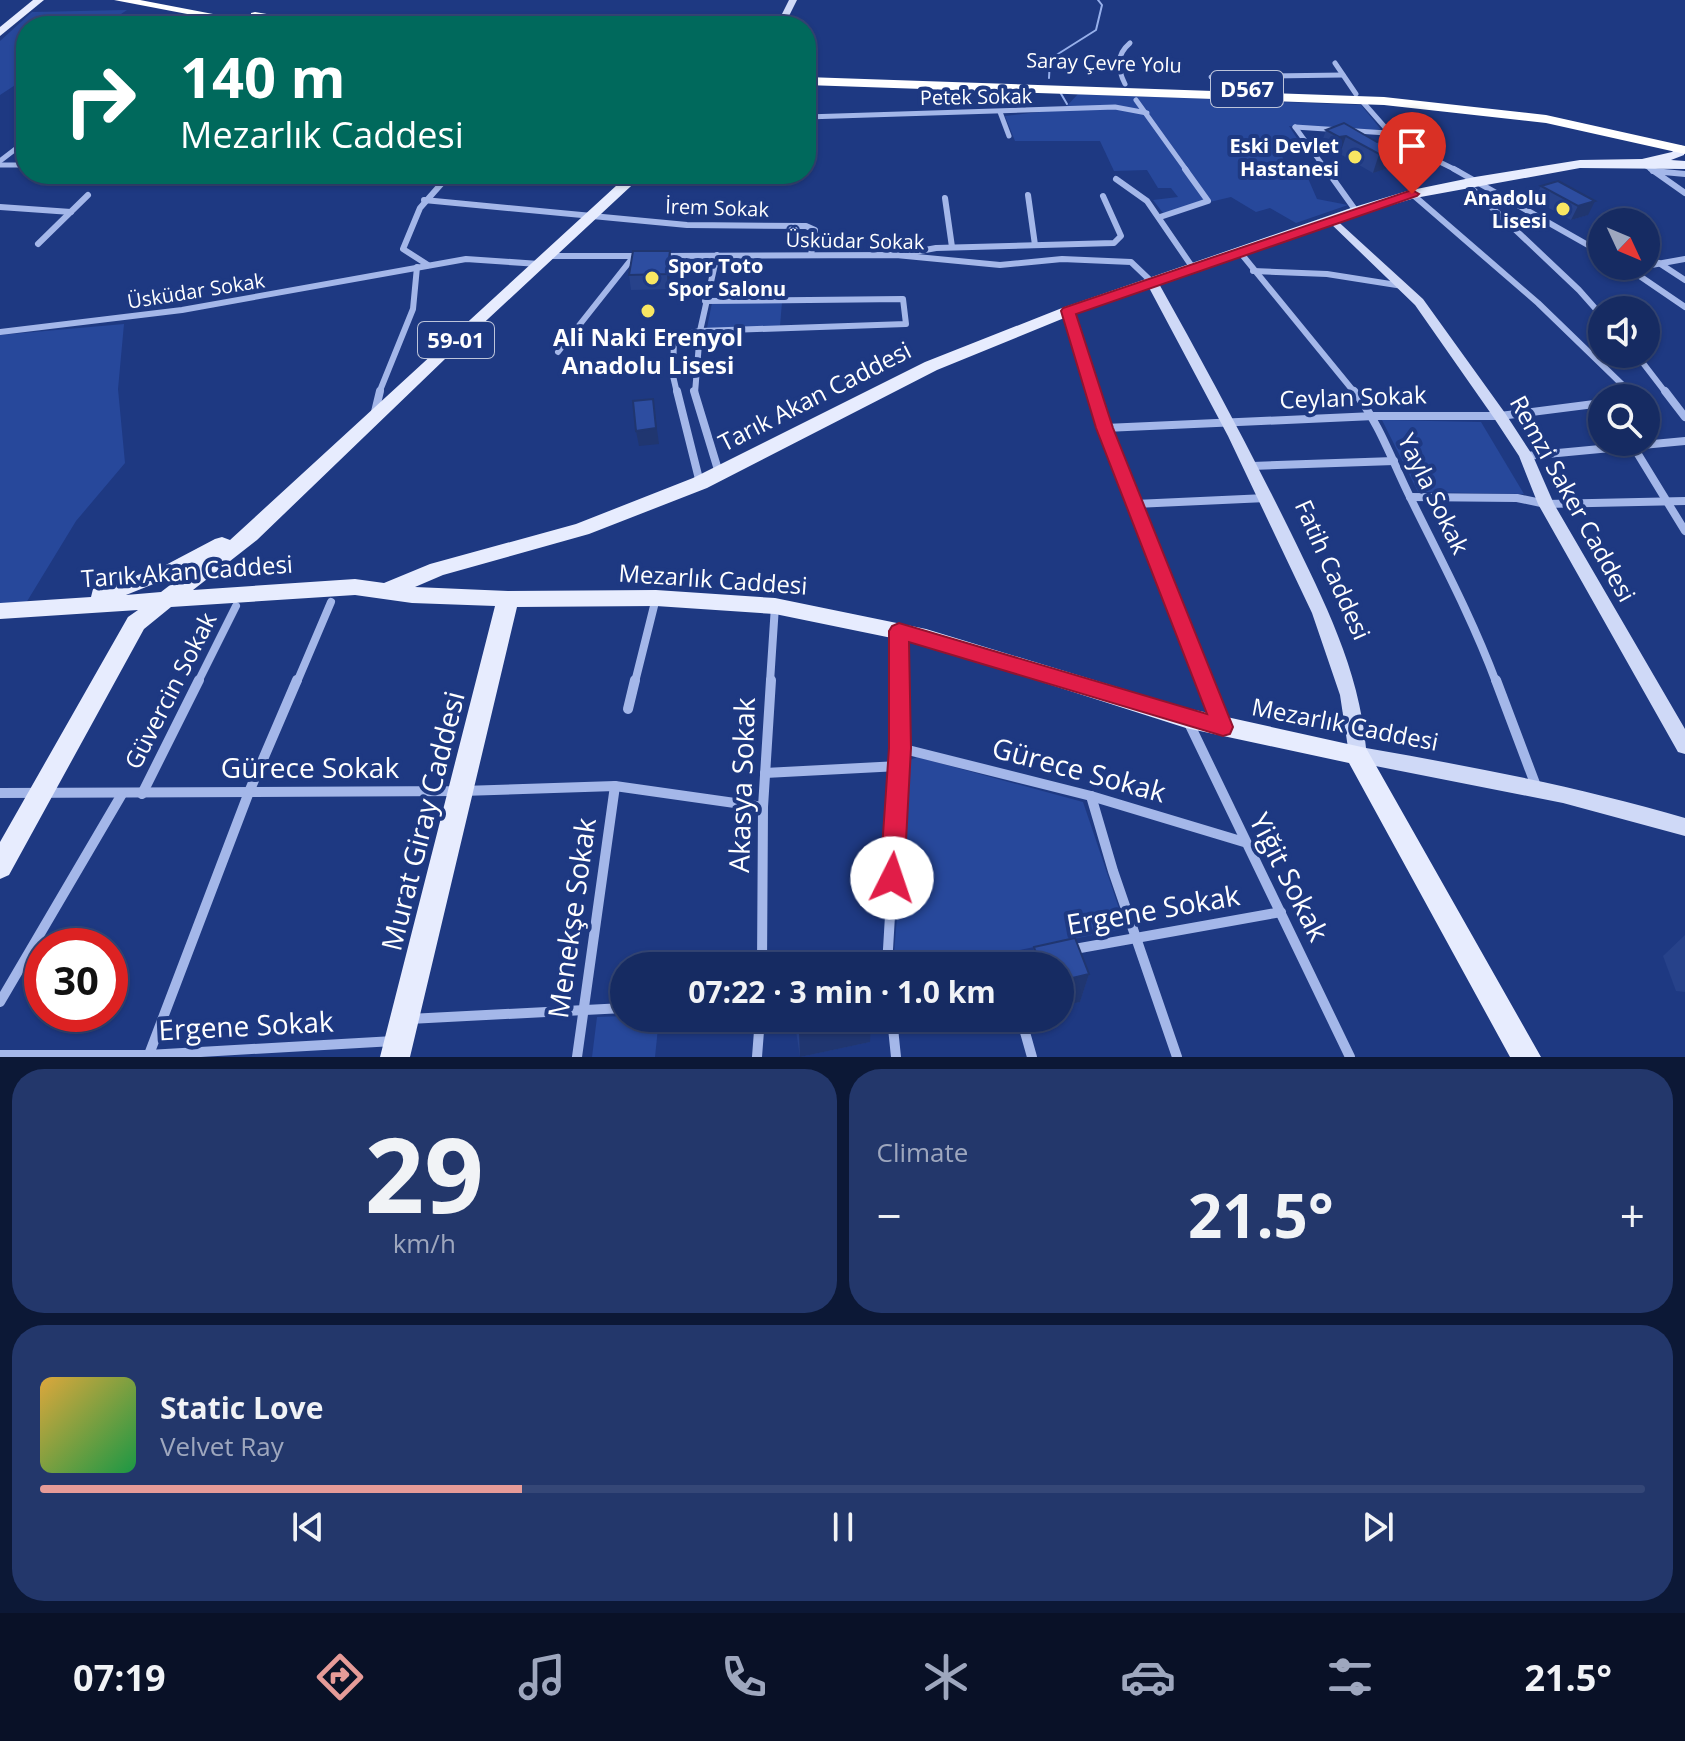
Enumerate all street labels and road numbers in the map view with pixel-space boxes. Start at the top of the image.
street label: Saray Çevre Yolu [1026,46,1182,79]
road number: D567 [1211,71,1283,107]
street label: Petek Sokak [920,82,1033,111]
street label: İrem Sokak [665,192,770,223]
street label: Üsküdar Sokak [785,226,925,255]
street label: Üsküdar Sokak [125,266,267,315]
road number: 59-01 [418,322,494,358]
street label: Tarık Akan Caddesi [712,333,916,459]
street label: Ceylan Sokak [1279,377,1427,416]
street label: Remzi Saker Caddesi [1503,389,1644,607]
street label: Yayla Sokak [1391,427,1478,560]
street label: Fatih Caddesi [1288,494,1379,645]
street label: Tarık Akan Caddesi [80,547,294,594]
street label: Mezarlık Caddesi [618,555,809,602]
street label: Güvercin Sokak [116,606,224,774]
street label: Murat Giray Caddesi [371,687,473,954]
street label: Mezarlık Caddesi [1249,689,1441,758]
street label: Akasya Sokak [719,696,763,873]
street label: Gürece Sokak [988,728,1171,811]
street label: Gürece Sokak [221,748,399,786]
street label: Yiğit Sokak [1241,806,1339,948]
street label: Menekşe Sokak [538,815,604,1021]
street label: Ergene Sokak [1063,875,1243,943]
street label: Ergene Sokak [157,1001,335,1049]

